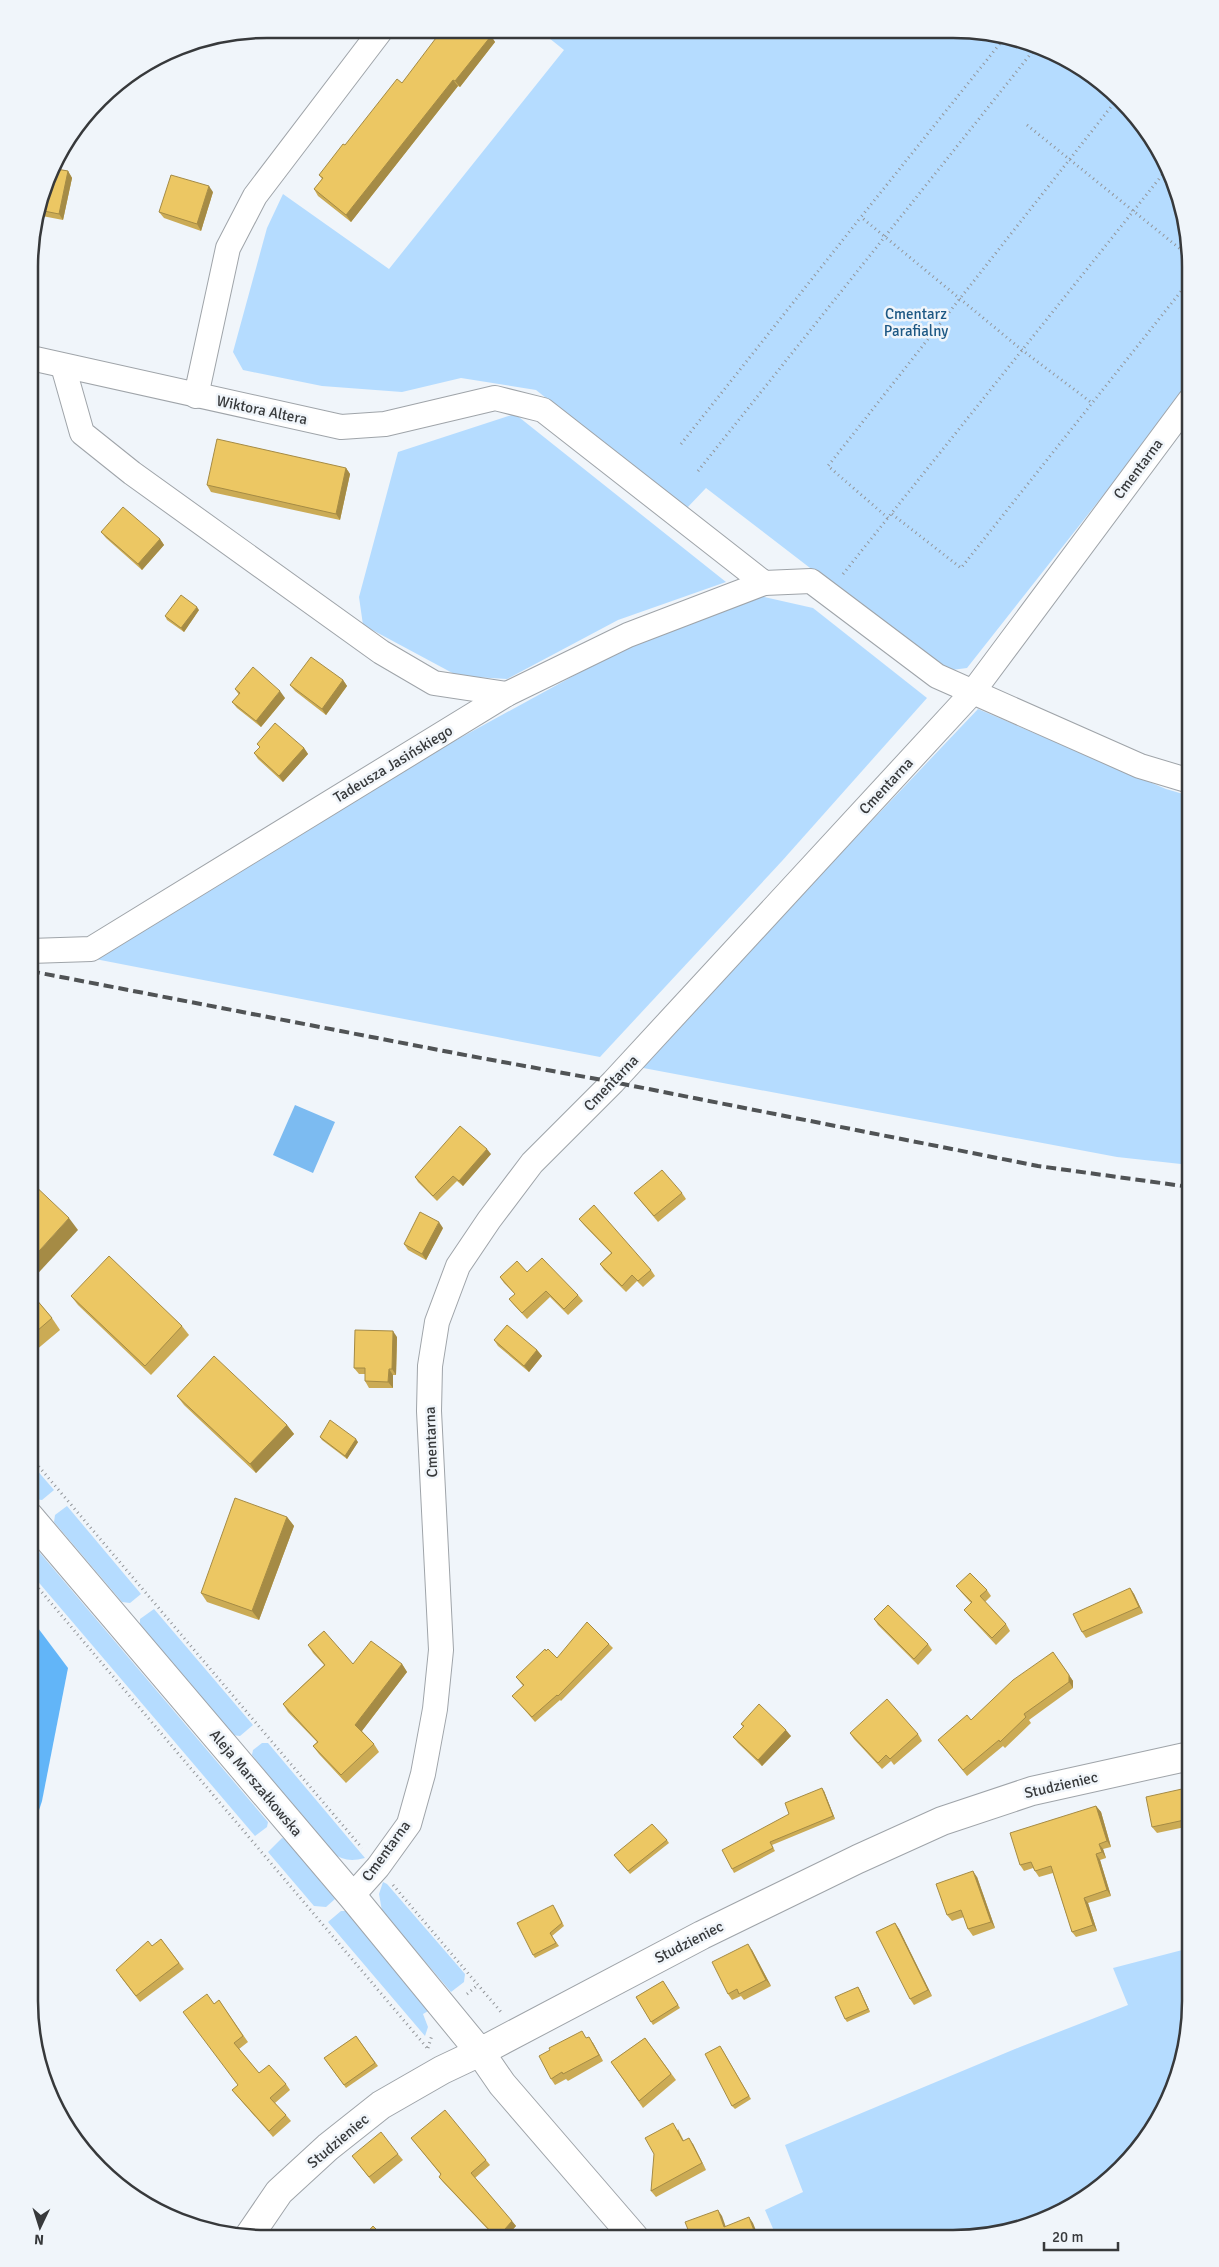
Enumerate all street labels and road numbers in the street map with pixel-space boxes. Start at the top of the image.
street label: Wiktora Altera [215,392,309,428]
street label: Cmentarna [1109,435,1167,503]
street label: Tadeusza Jasińskiego [330,721,456,807]
street label: Cmentarna [855,754,917,818]
street label: Cmentarna [580,1051,642,1115]
street label: Cmentarna [421,1406,441,1478]
street label: Aleja Marszałkowska [206,1726,306,1840]
street label: Studzieniec [1023,1768,1099,1802]
street label: Cmentarna [358,1817,414,1885]
street label: Studzieniec [652,1917,726,1967]
street label: Studzieniec [304,2110,372,2172]

